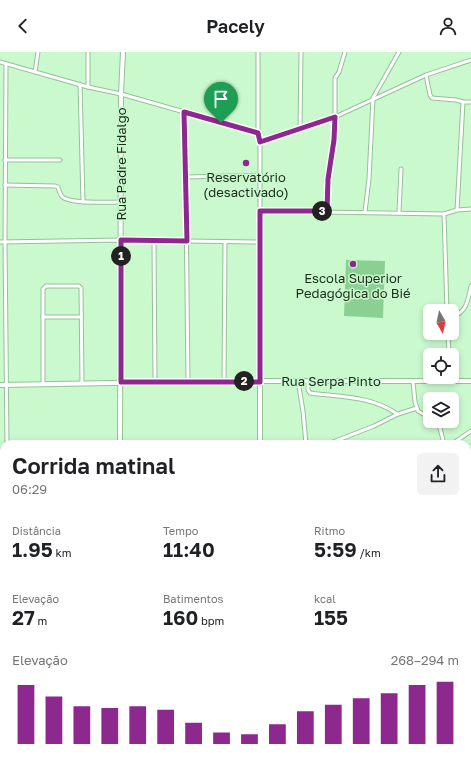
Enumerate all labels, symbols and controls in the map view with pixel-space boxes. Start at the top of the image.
icon: back [12,15,34,37]
text: Pacely [206,15,265,37]
icon: person [437,15,459,37]
pin [204,82,238,123]
icon: arrive [210,88,232,110]
street label: Rua Padre Fidalgo [113,107,129,220]
marker: Reservatório (desactivado) [241,158,251,168]
place label: Reservatório (desactivado) [203,169,289,200]
pin: 3 [312,201,332,221]
text: 3 [319,204,325,217]
pin: 1 [111,246,131,266]
text: 1 [118,249,124,262]
marker: Escola Superior Pedagógica do Bié [348,259,358,269]
place label: Escola Superior Pedagógica do Bié [296,270,411,301]
north arrow [423,304,459,340]
map controls [423,304,459,428]
button: locate [423,348,459,384]
pin: 2 [234,371,254,391]
street label: Rua Serpa Pinto [281,373,381,389]
text: 2 [241,374,247,387]
button: layers [423,392,459,428]
text: Corrida matinal [12,452,175,479]
button: share [417,453,459,495]
text: 06:29 [12,481,47,497]
text: Distância [12,524,61,537]
text: Tempo [163,524,198,537]
text: Ritmo [314,524,345,537]
text: 1.95 [12,537,53,561]
text: 11:40 [163,537,215,561]
text: 5:59 [314,537,357,561]
text: km [53,546,71,559]
text: /km [357,546,381,559]
text: Elevação [12,592,59,605]
text: Batimentos [163,592,223,605]
text: kcal [314,592,336,605]
text: 27 [12,605,35,629]
text: 160 [163,605,198,629]
text: 155 [314,605,348,629]
text: m [35,614,47,627]
text: bpm [198,614,224,627]
text: Elevação [12,652,68,668]
text: 268–294 m [391,652,459,668]

